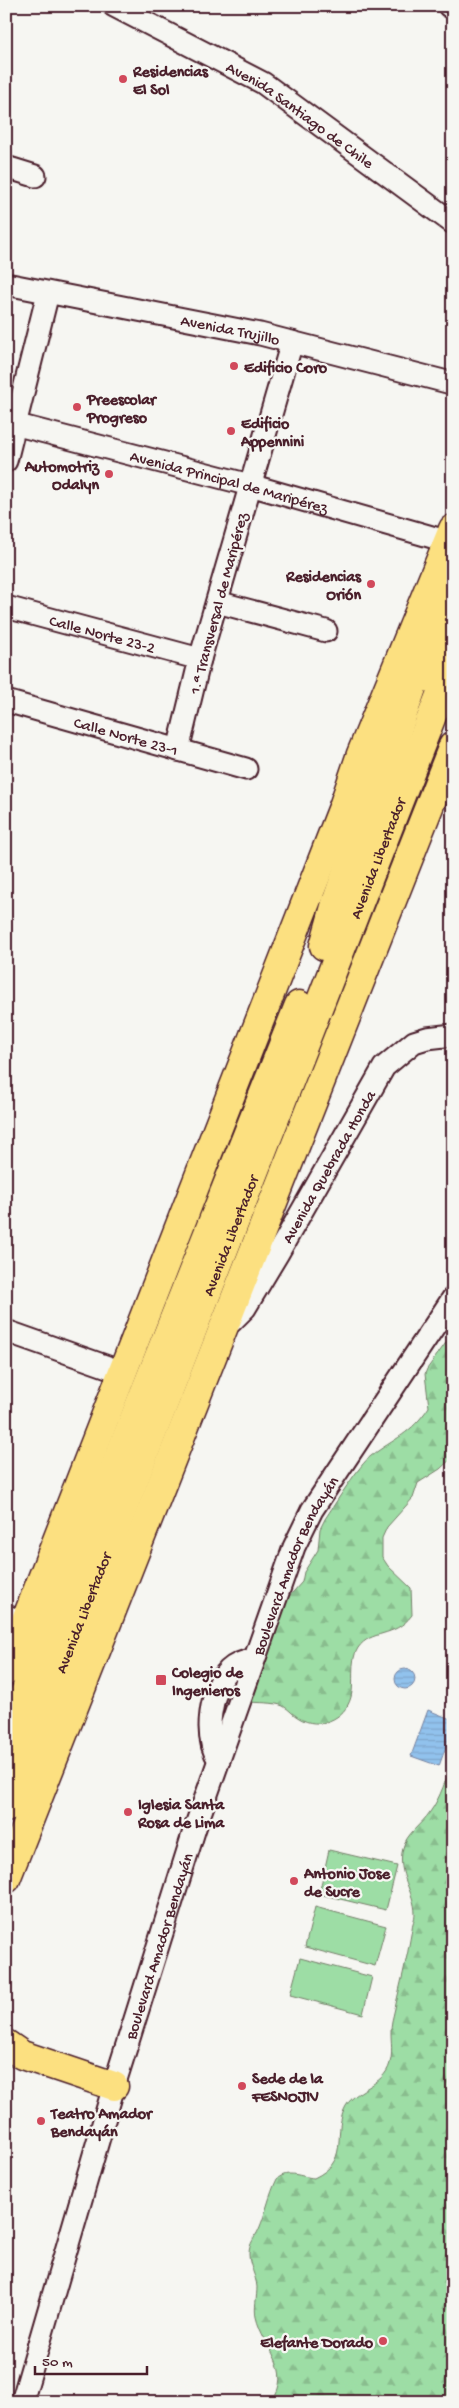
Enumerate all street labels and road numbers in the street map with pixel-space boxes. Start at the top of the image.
street label: Avenida Santiago de Chile [222,59,377,175]
street label: Avenida Trujillo [179,313,281,352]
street label: Avenida Principal de Maripérez [128,448,331,520]
street label: 1.ª Transversal de Maripérez [187,510,254,698]
street label: Calle Norte 23-2 [47,613,157,660]
street label: Calle Norte 23-1 [71,715,180,762]
street label: Avenida Libertador [348,794,413,922]
street label: Avenida Quebrada Honda [280,1087,382,1248]
street label: Avenida Libertador [201,1172,265,1300]
street label: Boulevard Amador Bendayán [250,1473,345,1659]
street label: Avenida Libertador [53,1549,118,1677]
street label: Boulevard Amador Bendayán [123,1851,200,2043]

